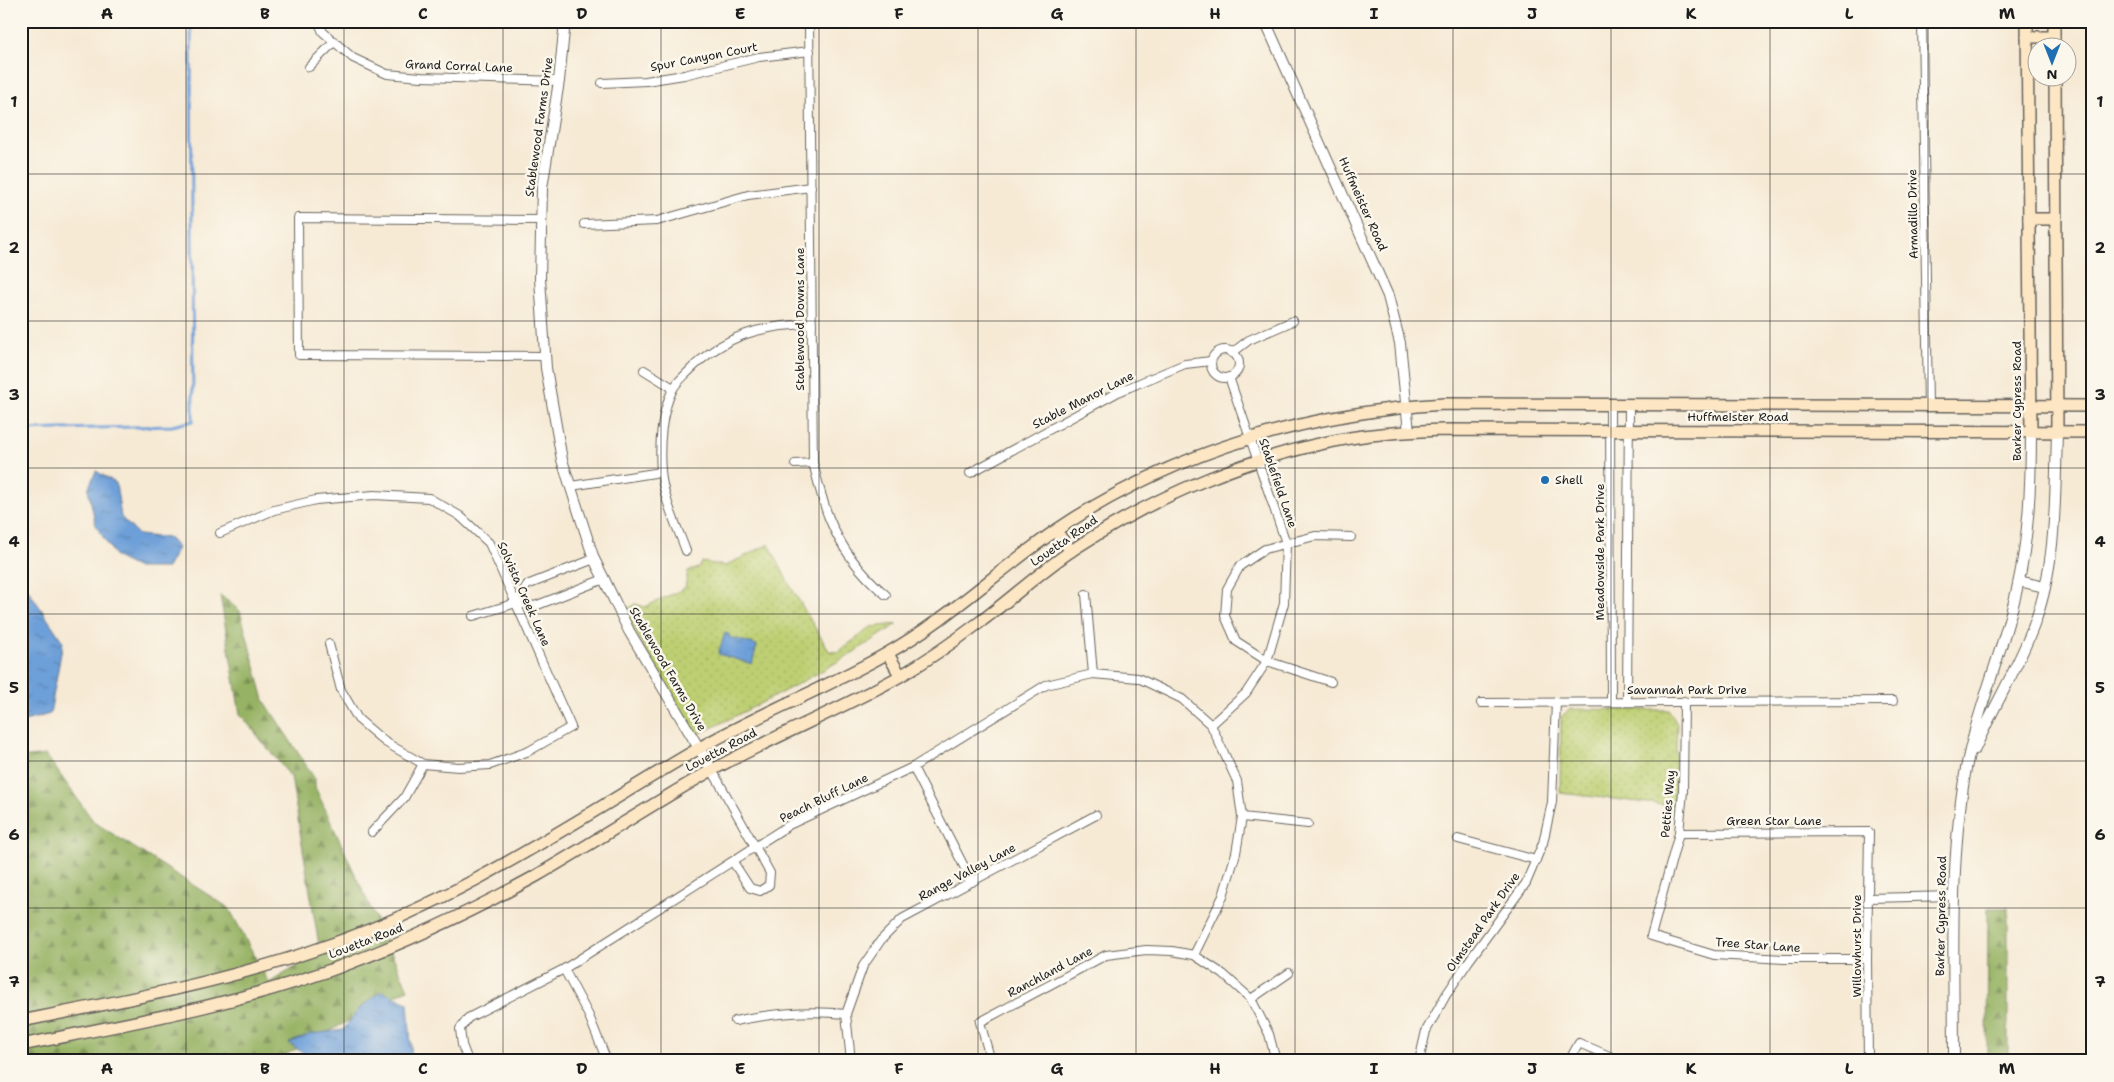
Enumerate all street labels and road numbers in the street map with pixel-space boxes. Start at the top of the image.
street label: Spur Canyon Court [649,39,759,75]
street label: Grand Corral Lane [405,56,513,76]
street label: Stablewood Farms Drive [521,56,557,198]
street label: Huffmeister Road [1335,154,1391,254]
street label: Armadillo Drive [1904,169,1922,259]
street label: Stablewood Downs Lane [792,247,808,391]
street label: Barker Cypress Road [2009,340,2025,461]
street label: Stable Manor Lane [1030,367,1137,432]
street label: Huffmeister Road [1687,409,1789,425]
street label: Stablefield Lane [1255,436,1301,530]
street label: Meadowside Park Drive [1592,483,1608,620]
street label: Louetta Road [1027,512,1101,570]
street label: Solvista Creek Lane [494,539,554,649]
street label: Stablewood Farms Drive [626,604,710,734]
street label: Savannah Park Drive [1627,682,1747,698]
street label: Louetta Road [683,724,760,776]
street label: Petties Way [1657,769,1679,839]
street label: Peach Bluff Lane [777,770,871,826]
street label: Green Star Lane [1726,813,1822,829]
street label: Range Valley Lane [916,839,1019,904]
street label: Barker Cypress Road [1932,855,1950,976]
street label: Olmstead Park Drive [1443,869,1524,975]
street label: Willowhurst Drive [1849,894,1865,998]
street label: Louetta Road [326,919,406,963]
street label: Tree Star Lane [1715,934,1801,956]
street label: Ranchland Lane [1005,943,1095,1001]

